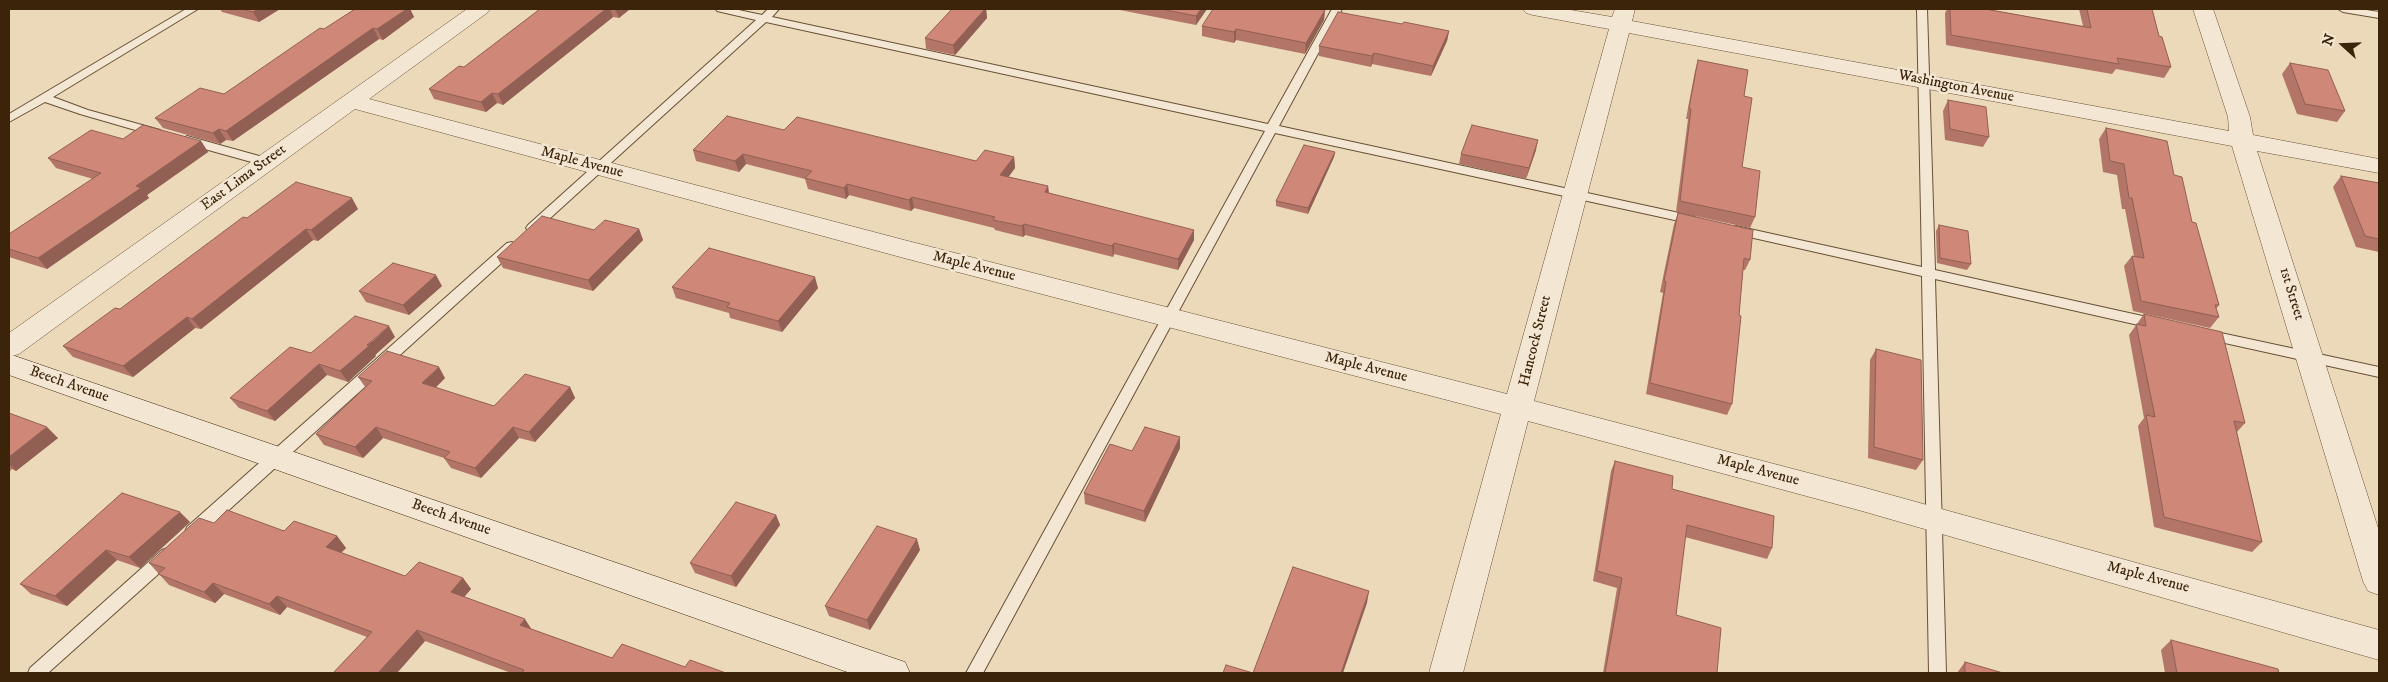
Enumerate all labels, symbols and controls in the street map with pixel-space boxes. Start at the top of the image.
north arrow [2318,20,2368,70]
text: N [2318,31,2339,48]
street label: Washington Avenue [1897,67,2015,107]
street label: East Lima Street [198,141,290,215]
street label: Maple Avenue [539,143,625,183]
street label: Maple Avenue [931,248,1017,286]
street label: 1st Street [2274,266,2308,322]
street label: Hancock Street [1516,294,1556,388]
street label: Maple Avenue [1323,349,1409,387]
street label: Beech Avenue [27,363,111,407]
street label: Maple Avenue [1715,451,1801,491]
street label: Beech Avenue [409,496,493,540]
street label: Maple Avenue [2105,558,2191,598]

